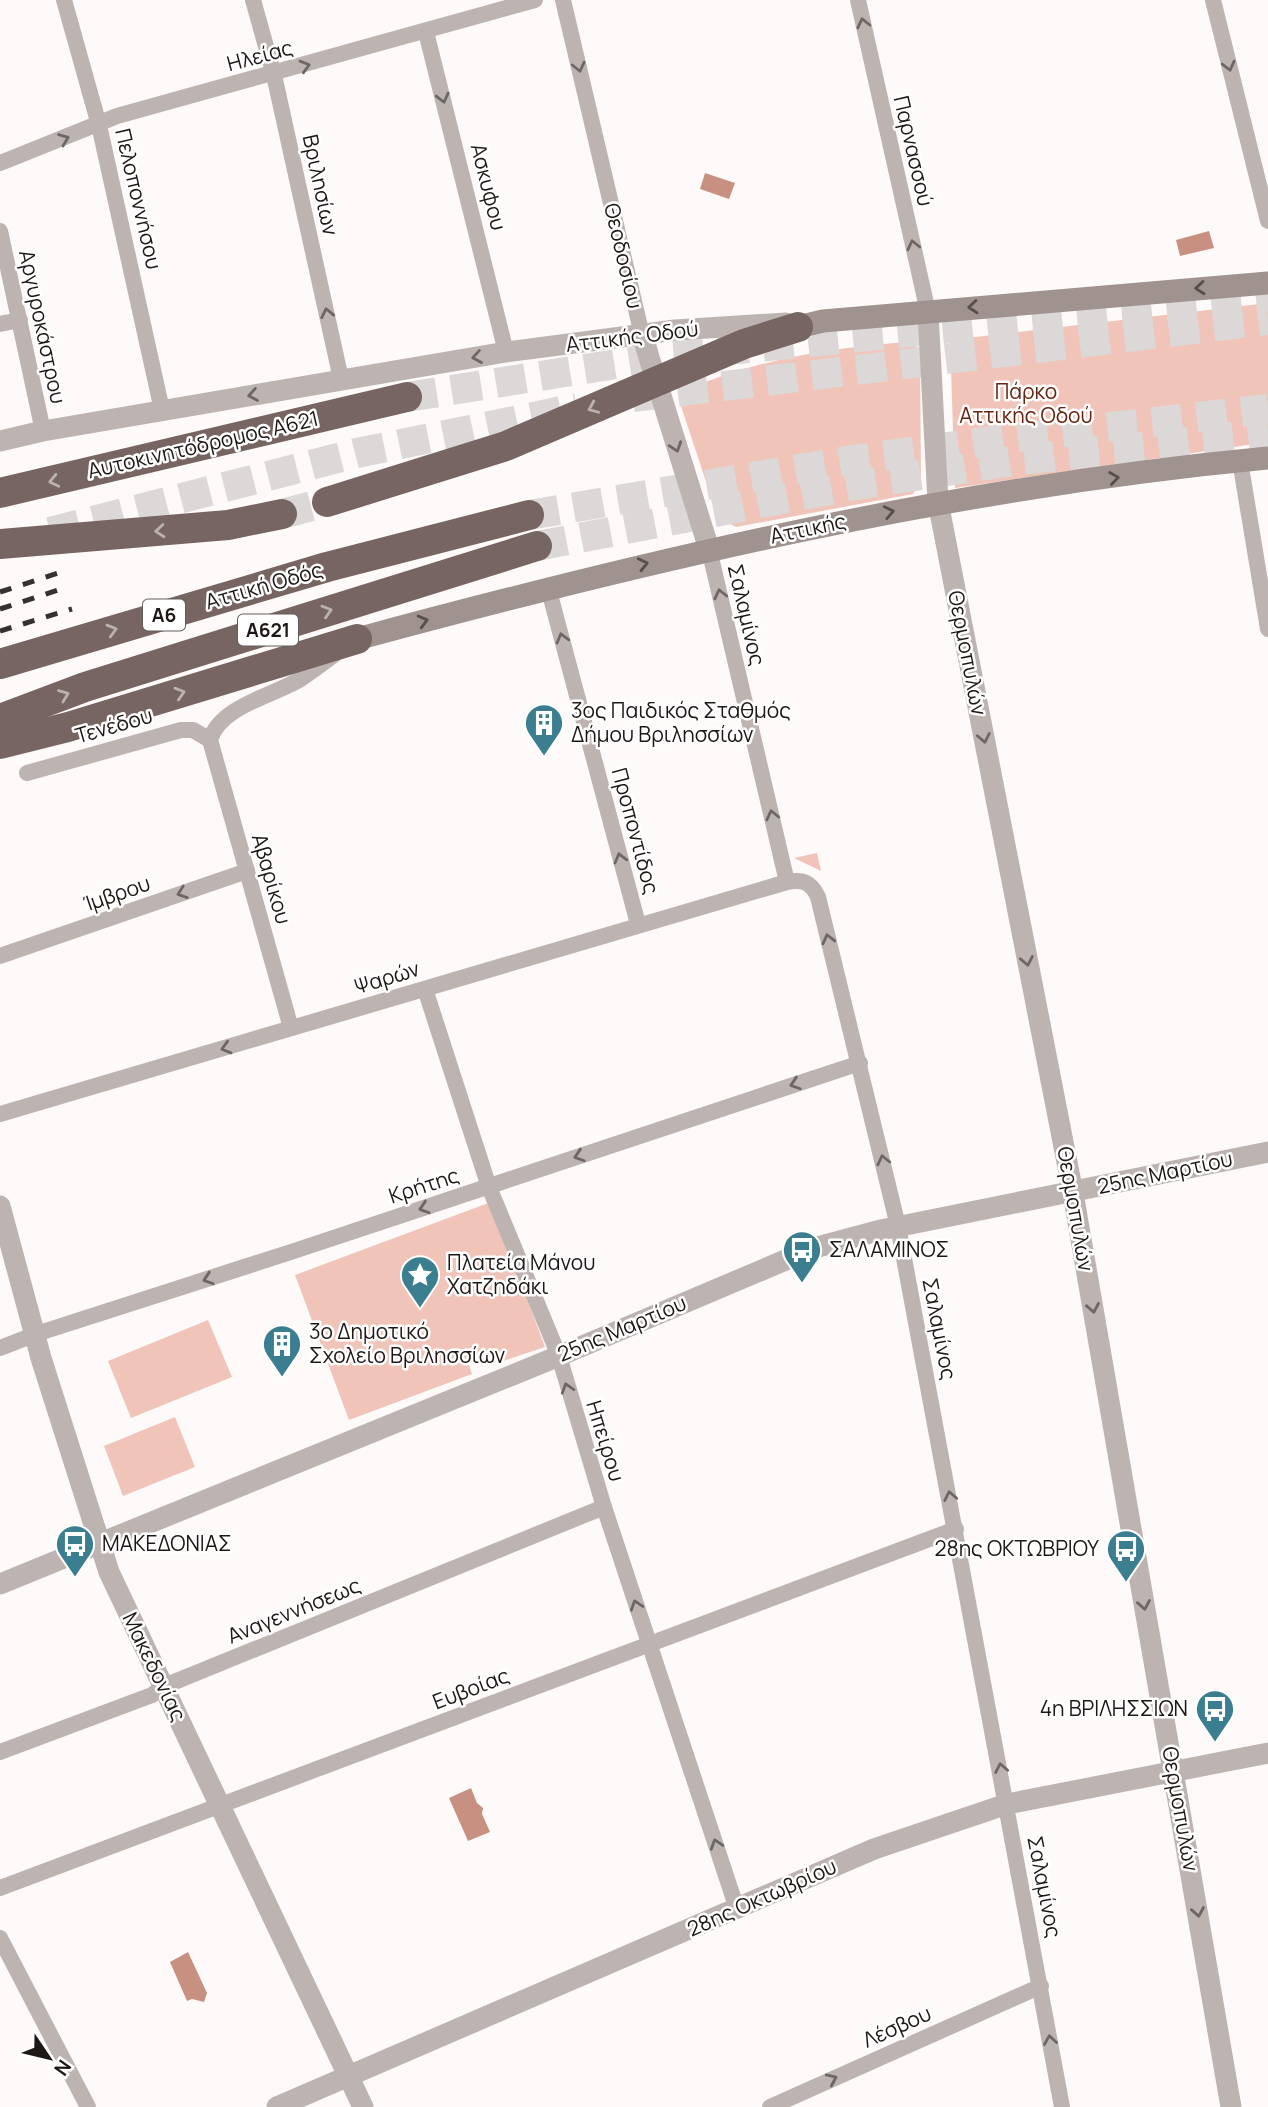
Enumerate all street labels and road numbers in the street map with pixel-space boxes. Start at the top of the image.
street label: Ηλείας [224,33,296,77]
street label: Παρνασσού [888,93,940,209]
street label: Πελοποννήσου [109,126,169,272]
street label: Βριλησίων [297,132,345,238]
street label: Ασκυφου [465,140,513,233]
street label: Θεοδοσίου [598,200,650,311]
street label: Αργυροκάστρου [13,247,73,406]
street label: Αττικής Οδού [564,314,700,358]
street label: Αυτοκινητόδρομος Α621 [85,404,321,484]
street label: Αττικής [767,506,848,550]
street label: Αττική Οδός [202,555,326,615]
street label: Σαλαμίνος [722,561,772,668]
street label: Θερμοπυλών [942,588,994,718]
road number: Α6 [143,600,185,630]
road number: Α621 [238,614,298,646]
street label: Τενέδου [72,701,156,749]
street label: Προποντίδος [606,764,666,897]
street label: Αβαρίκου [246,830,298,927]
street label: Ίμβρου [79,869,154,918]
street label: Ψαρών [351,954,423,1000]
street label: Θερμοπυλών [1051,1144,1101,1274]
street label: 25ης Μαρτίου [1095,1144,1235,1200]
street label: Κρήτης [385,1161,462,1210]
street label: Σαλαμίνος [916,1276,964,1382]
street label: 25ης Μαρτίου [553,1288,690,1368]
street label: Ηπείρου [580,1397,632,1485]
street label: Αναγεννήσεως [223,1571,364,1650]
street label: Μακεδονίας [116,1607,193,1726]
street label: Ευβοίας [428,1661,513,1715]
street label: Θερμοπυλών [1156,1744,1206,1874]
street label: Σαλαμίνος [1021,1834,1069,1940]
street label: 28ης Οκτωβρίου [682,1852,841,1943]
street label: Λέσβου [858,1999,935,2054]

